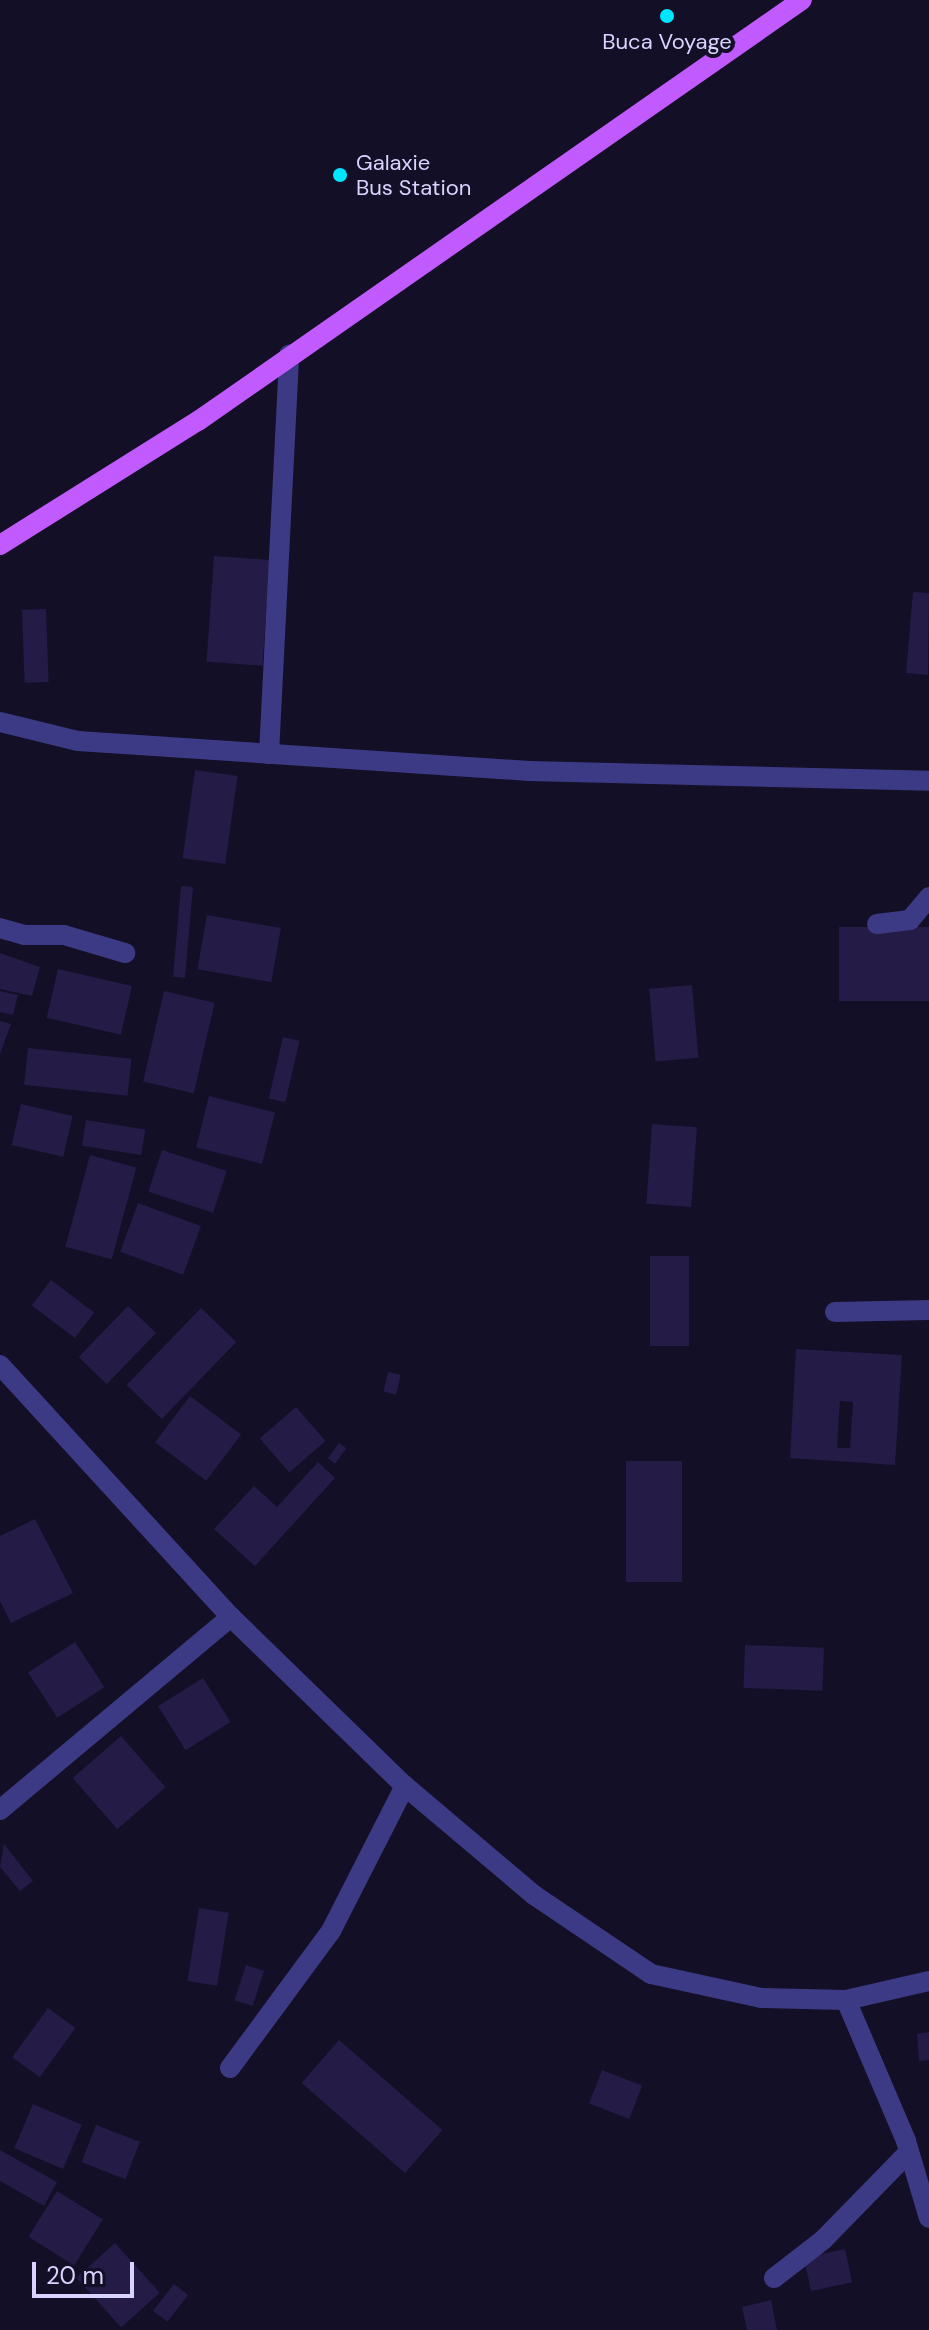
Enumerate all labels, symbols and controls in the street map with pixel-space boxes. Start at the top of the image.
marker: Buca Voyage [658,7,676,25]
place label: Buca Voyage [602,29,732,55]
place label: Galaxie Bus Station [356,149,471,200]
marker: Galaxie Bus Station [331,166,349,184]
scale bar [36,2246,138,2296]
text: 20 m [46,2260,104,2291]

